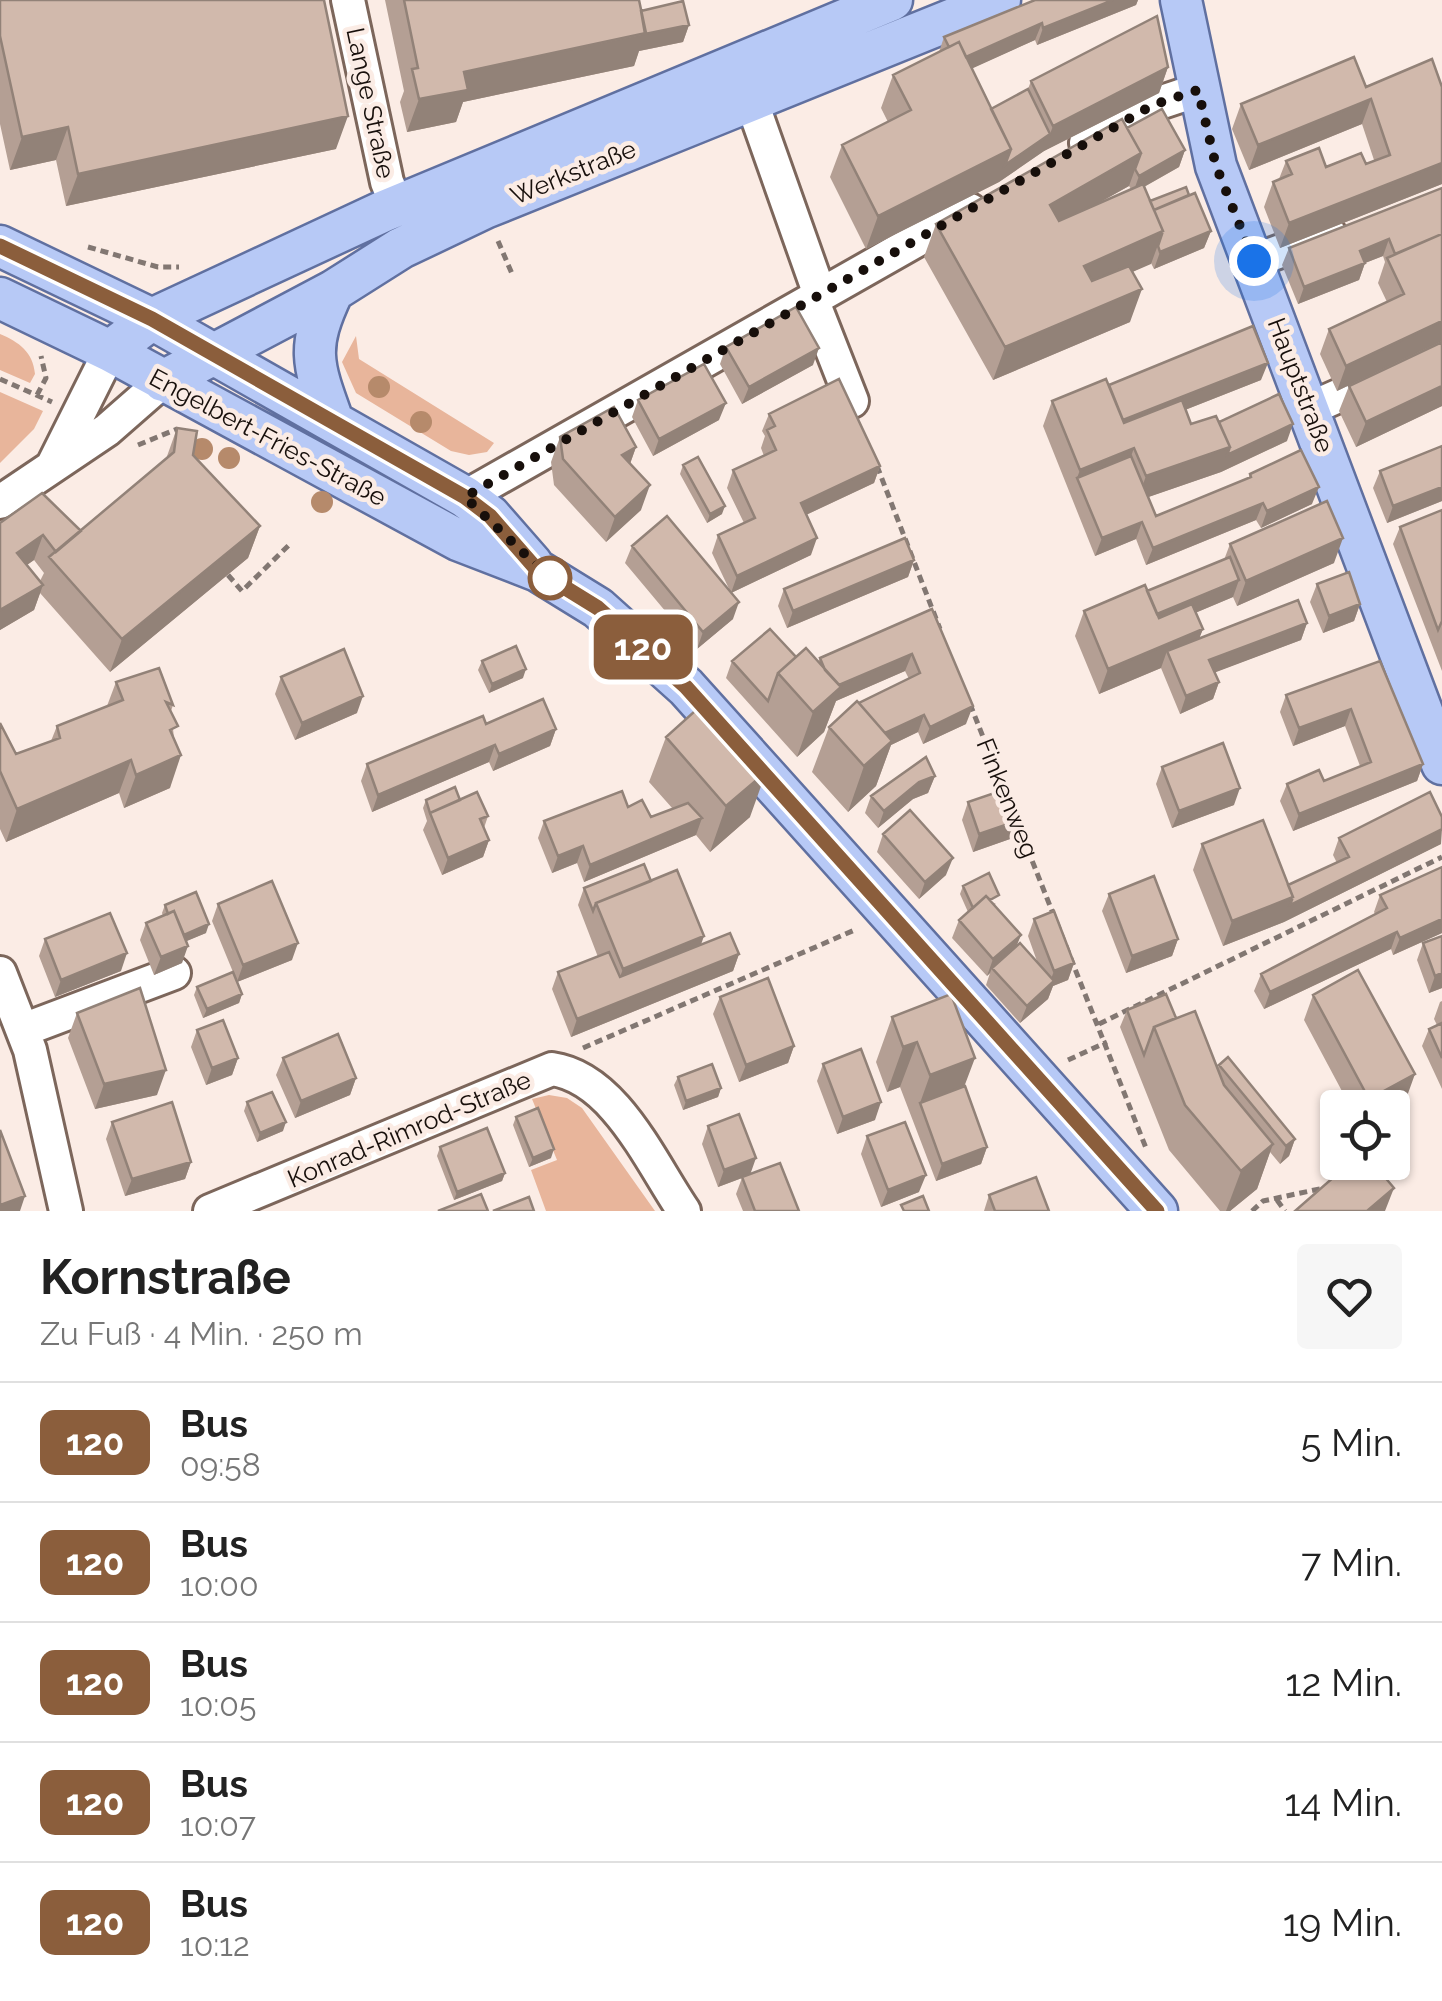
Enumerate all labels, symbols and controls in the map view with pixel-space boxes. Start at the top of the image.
street label: Lange Straße [340,25,402,181]
street label: Werkstraße [506,133,640,211]
your location [1229,236,1279,286]
street label: Hauptstraße [1262,313,1340,457]
street label: Engelbert-Fries-Straße [145,362,391,512]
unlabelled marker [529,557,571,599]
line badge: 120 [586,614,700,680]
text: 120 [614,627,672,668]
street label: Finkenweg [970,734,1046,862]
street label: Konrad-Rimrod-Straße [283,1064,535,1194]
map controls [1320,1090,1410,1180]
button: locate [1320,1090,1410,1180]
button: heart [1297,1244,1402,1349]
text: Kornstraße [40,1249,291,1305]
text: Zu Fuß · 4 Min. · 250 m [40,1315,363,1352]
text: Bus [180,1401,248,1446]
text: 5 Min. [1301,1420,1402,1465]
text: 120 [66,1422,124,1463]
text: 09:58 [180,1446,261,1483]
text: Bus [180,1521,248,1566]
text: 7 Min. [1301,1540,1402,1585]
text: 120 [66,1542,124,1583]
text: 10:00 [180,1566,258,1603]
text: Bus [180,1641,248,1686]
text: 12 Min. [1285,1660,1402,1705]
text: 120 [66,1662,124,1703]
text: 10:05 [180,1686,256,1723]
text: Bus [180,1761,248,1806]
text: 14 Min. [1284,1780,1402,1825]
text: 120 [66,1782,124,1823]
text: 10:07 [180,1806,256,1843]
text: Bus [180,1881,248,1926]
text: 19 Min. [1283,1900,1402,1945]
text: 120 [66,1902,124,1943]
text: 10:12 [180,1926,250,1963]

